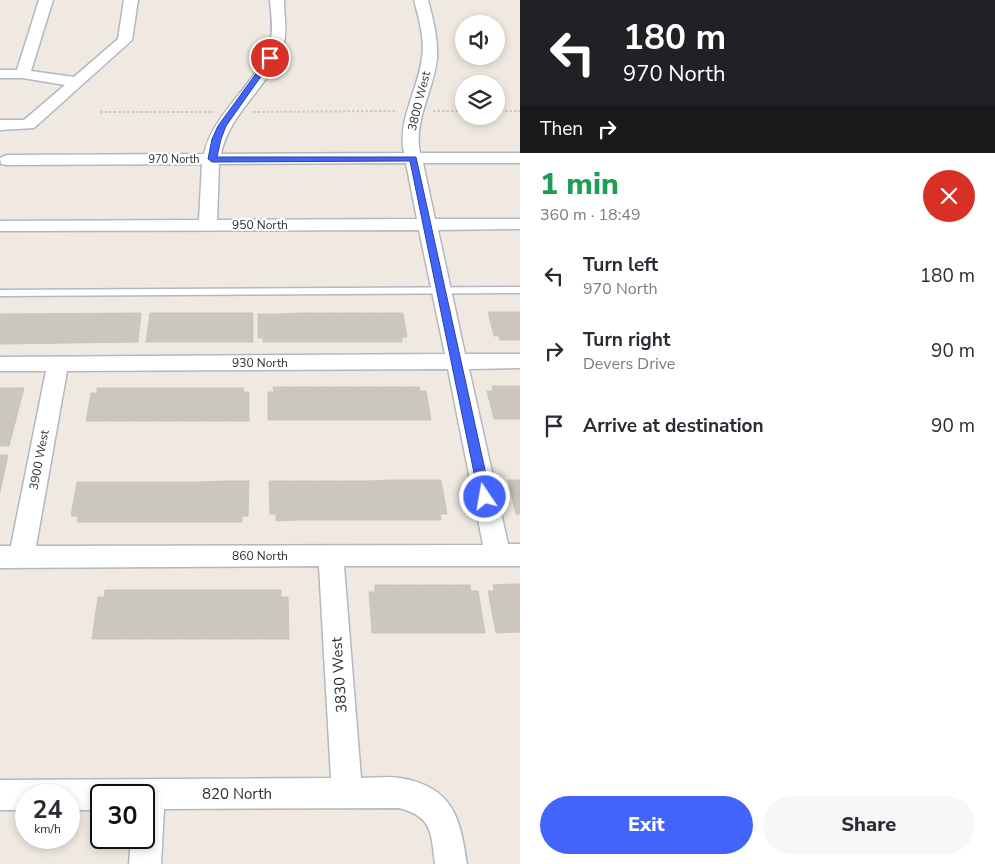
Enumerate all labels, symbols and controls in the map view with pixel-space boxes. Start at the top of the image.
text: 180 m [623,14,726,61]
map controls [455,15,505,125]
button: sound [455,15,505,65]
icon: left [540,20,605,85]
pin [249,37,291,79]
icon: arrive [256,44,284,72]
text: 970 North [623,59,725,89]
street label: 3800 West [404,69,434,132]
button: layers [455,75,505,125]
icon: right [593,115,621,143]
text: Then [540,116,583,142]
street label: 970 North [148,152,200,167]
text: 1 min [540,164,619,205]
button: close [923,170,975,222]
text: 360 m · 18:49 [540,204,641,226]
street label: 950 North [232,217,288,233]
text: Turn left [583,252,658,278]
icon: left [540,262,568,290]
text: 180 m [920,263,975,289]
text: 970 North [583,278,658,300]
text: Turn right [583,327,670,353]
icon: right [540,337,568,365]
text: 90 m [931,338,975,364]
text: Devers Drive [583,353,675,375]
street label: 930 North [232,355,288,371]
icon: arrive [540,412,568,440]
text: Arrive at destination [583,413,764,439]
text: 90 m [931,413,975,439]
street label: 3900 West [25,428,53,491]
position arrow [458,470,510,522]
street label: 860 North [232,548,288,564]
street label: 3830 West [326,636,352,714]
speed limit sign: 30 [90,784,155,849]
street label: 820 North [202,784,272,804]
text: 24 [32,793,63,827]
button: Exit [540,796,753,854]
button: Share [763,796,975,854]
text: km/h [34,821,61,837]

